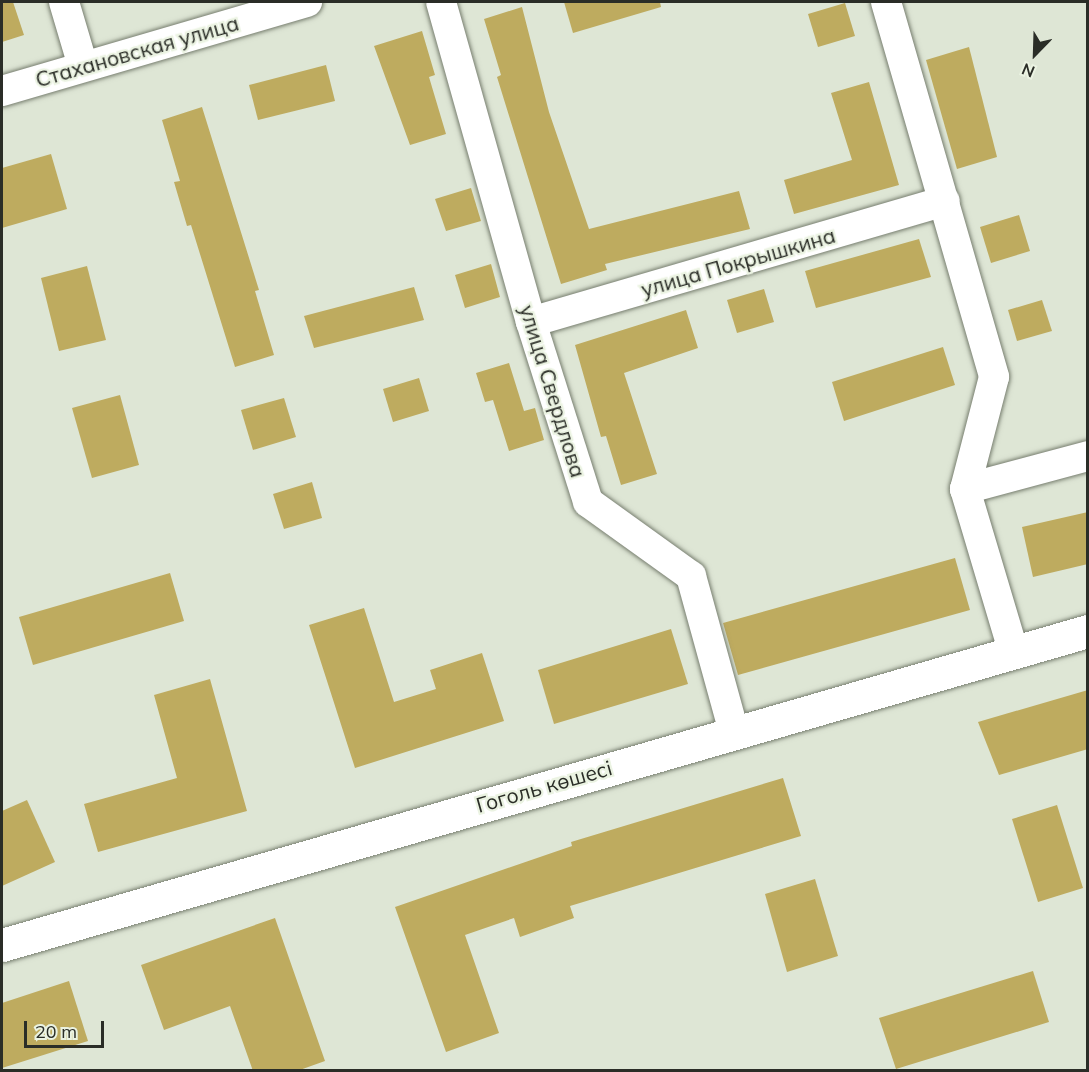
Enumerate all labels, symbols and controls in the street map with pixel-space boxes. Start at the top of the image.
street label: Стахановская улица [32,10,242,92]
north arrow [1005,24,1065,84]
text: N [1018,59,1037,82]
street label: улица Покрышкина [638,222,838,302]
street label: улица Свердлова [515,302,591,480]
street label: Гоголь көшесі [473,755,615,817]
scale bar [27,1009,106,1047]
text: 20 m [35,1020,77,1043]

